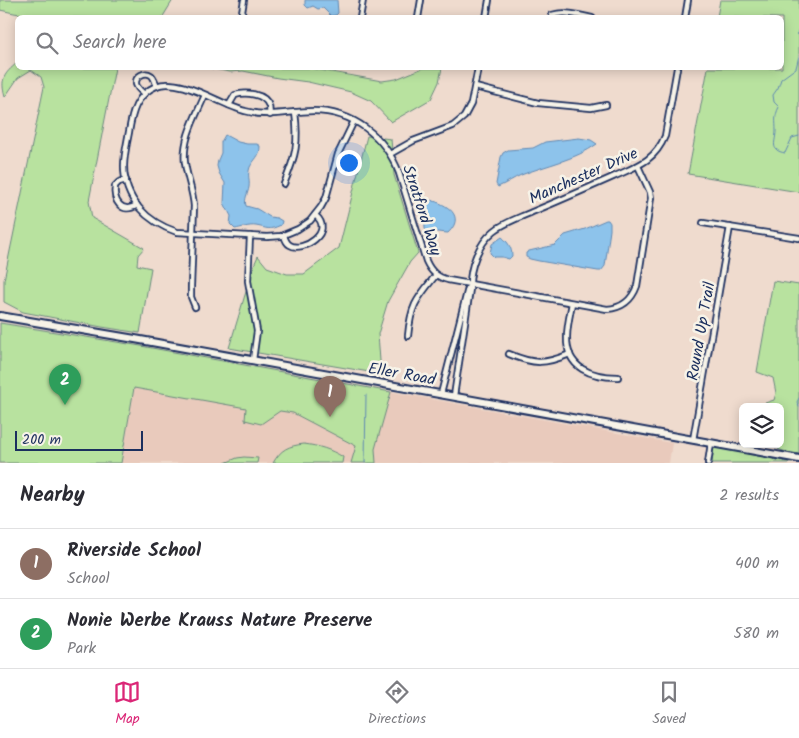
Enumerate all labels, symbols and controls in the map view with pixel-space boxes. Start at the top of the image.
search box [15,15,784,70]
text: Search here [73,28,167,58]
icon: search [33,29,61,57]
street label: Manchester Drive [525,141,642,212]
your location [336,150,362,176]
street label: Stratford Way [395,162,448,260]
street label: Round Up Trail [680,280,722,383]
street label: Eller Road [366,356,438,393]
pin: 2 [49,364,81,405]
pin: 1 [314,376,346,417]
map controls [739,403,784,448]
button: layers [739,403,784,448]
scale bar [15,428,142,451]
text: 200 m [22,429,61,451]
text: Nearby [20,479,85,512]
text: 2 results [719,483,779,508]
text: Riverside School [67,536,201,566]
text: 1 [34,551,38,576]
text: 400 m [735,551,779,576]
text: School [67,566,110,591]
text: Nonie Werbe Krauss Nature Preserve [67,606,372,636]
text: 2 [31,621,41,646]
text: 580 m [734,621,779,646]
text: Park [67,636,96,661]
tab: Map [113,678,141,730]
tab: Directions [368,678,426,730]
tab: Saved [652,678,686,730]

